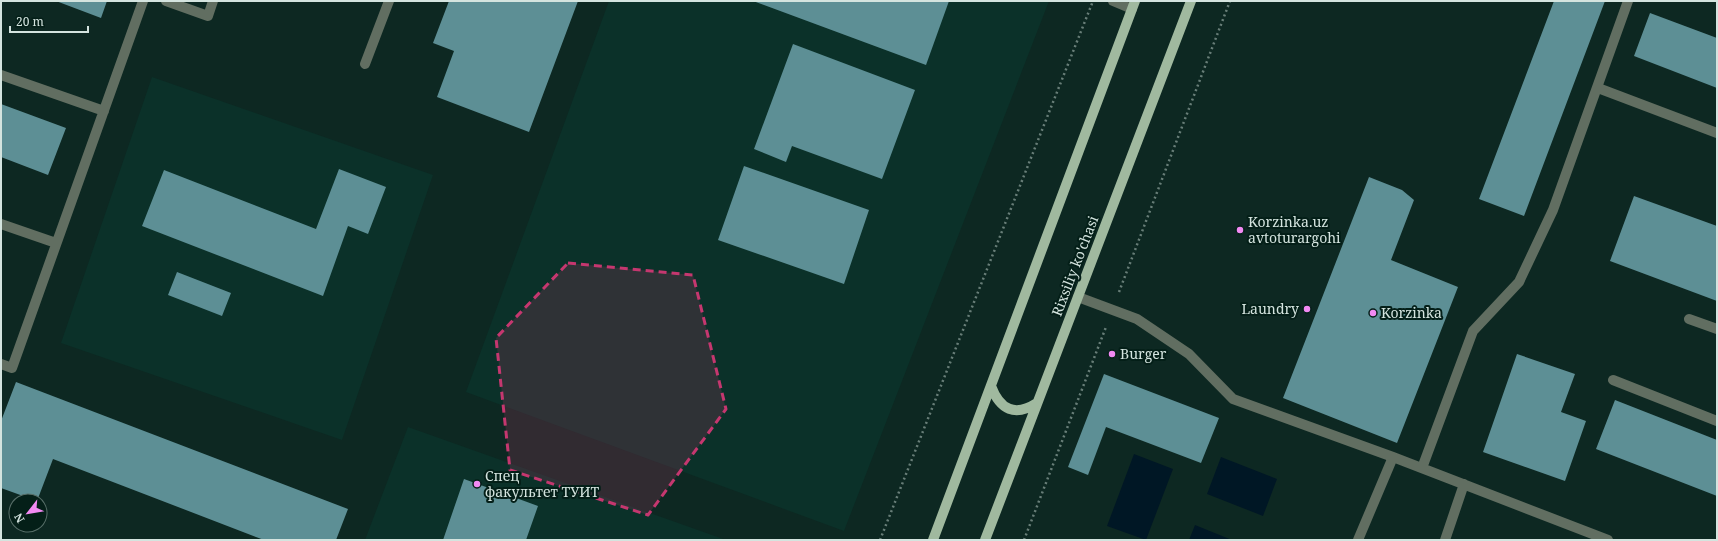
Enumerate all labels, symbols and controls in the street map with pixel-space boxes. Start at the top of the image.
scale bar [10,8,88,34]
text: 20 m [16,13,44,30]
street label: Rixsiliy ko'chasi [1047,212,1103,319]
place label: Korzinka.uz avtoturargohi [1248,212,1341,247]
marker: Korzinka.uz avtoturargohi [1235,225,1245,235]
place label: Laundry [1241,299,1299,318]
place label: Korzinka [1381,303,1442,322]
marker: Laundry [1302,304,1312,314]
marker: Korzinka [1368,308,1378,318]
place label: Burger [1120,344,1167,363]
marker: Burger [1107,349,1117,359]
place label: Спец факультет ТУИТ [485,466,600,501]
marker: Спец факультет ТУИТ [472,479,482,489]
north arrow [8,493,48,533]
text: N [10,511,28,526]

